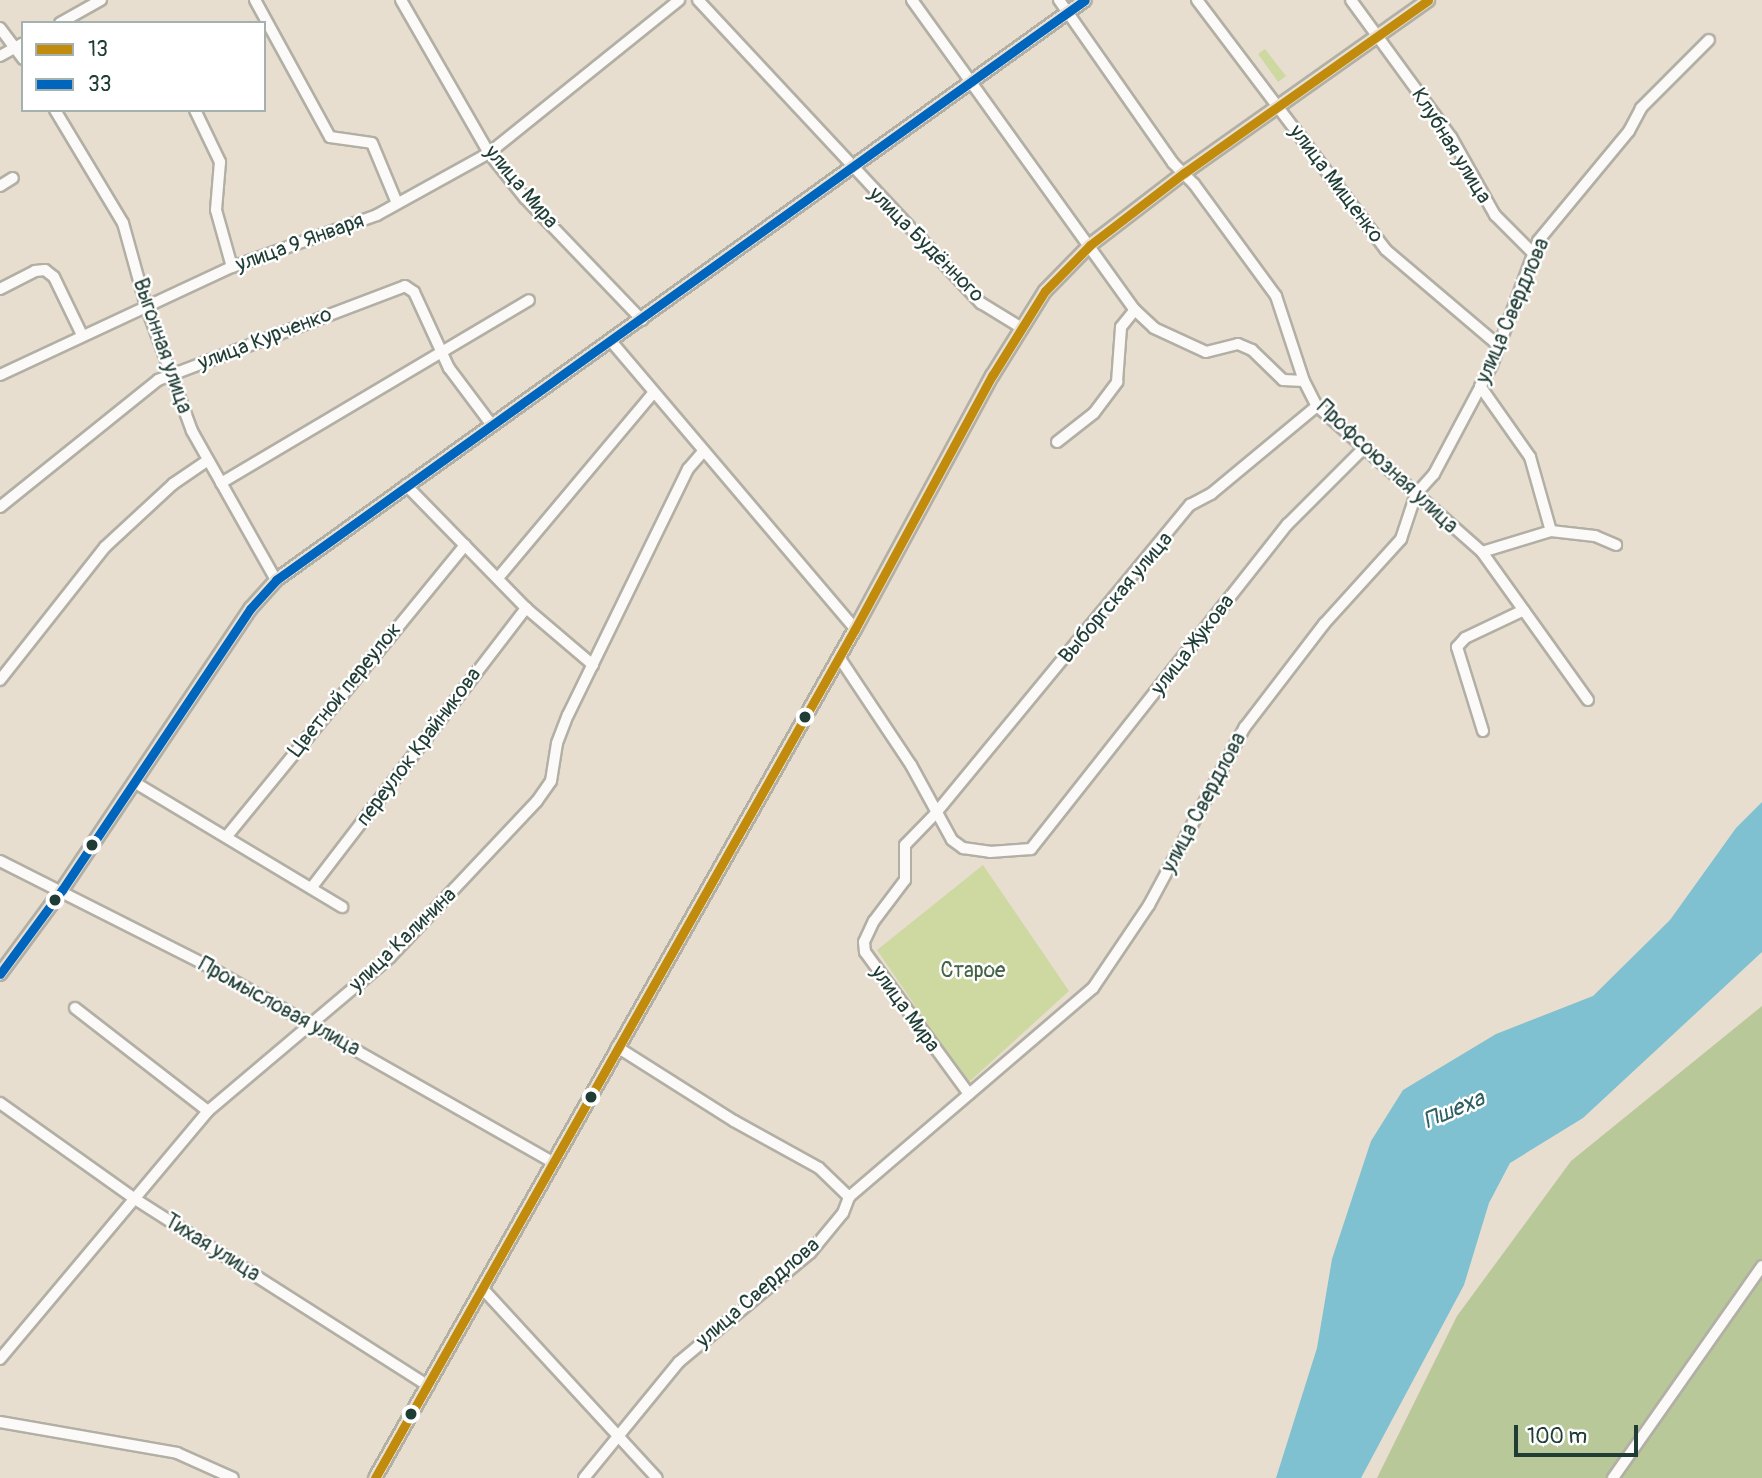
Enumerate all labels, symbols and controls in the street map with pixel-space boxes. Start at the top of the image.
legend [21,21,266,112]
text: 13 [88,36,108,63]
text: 33 [88,71,111,98]
street label: Клубная улица [1406,84,1496,208]
street label: улица Мищенко [1283,120,1389,248]
street label: улица Мира [479,140,563,234]
street label: улица Будённого [863,182,989,308]
street label: улица 9 Января [232,208,368,278]
street label: улица Свердлова [1471,235,1555,387]
street label: Выгонная улица [127,275,197,417]
street label: улица Курченко [195,302,335,376]
street label: Профсоюзная улица [1311,395,1463,539]
street label: Выборгская улица [1054,527,1178,669]
street label: улица Жукова [1146,590,1240,700]
street label: Цветной переулок [283,618,407,762]
street label: переулок Крайникова [351,663,487,831]
unlabelled marker [798,710,812,724]
street label: улица Свердлова [1156,728,1252,878]
unlabelled marker [85,838,99,852]
street label: улица Калинина [344,883,462,997]
unlabelled marker [48,893,62,907]
street label: Промысловая улица [194,952,364,1062]
park label: Старое [941,958,1005,984]
street label: улица Мира [865,961,945,1057]
water label: Пшеха [1419,1085,1489,1135]
unlabelled marker [584,1090,598,1104]
street label: Тихая улица [160,1209,264,1287]
street label: улица Свердлова [691,1233,825,1353]
unlabelled marker [404,1407,418,1421]
scale bar [1517,1412,1641,1456]
text: 100 m [1527,1423,1587,1450]

